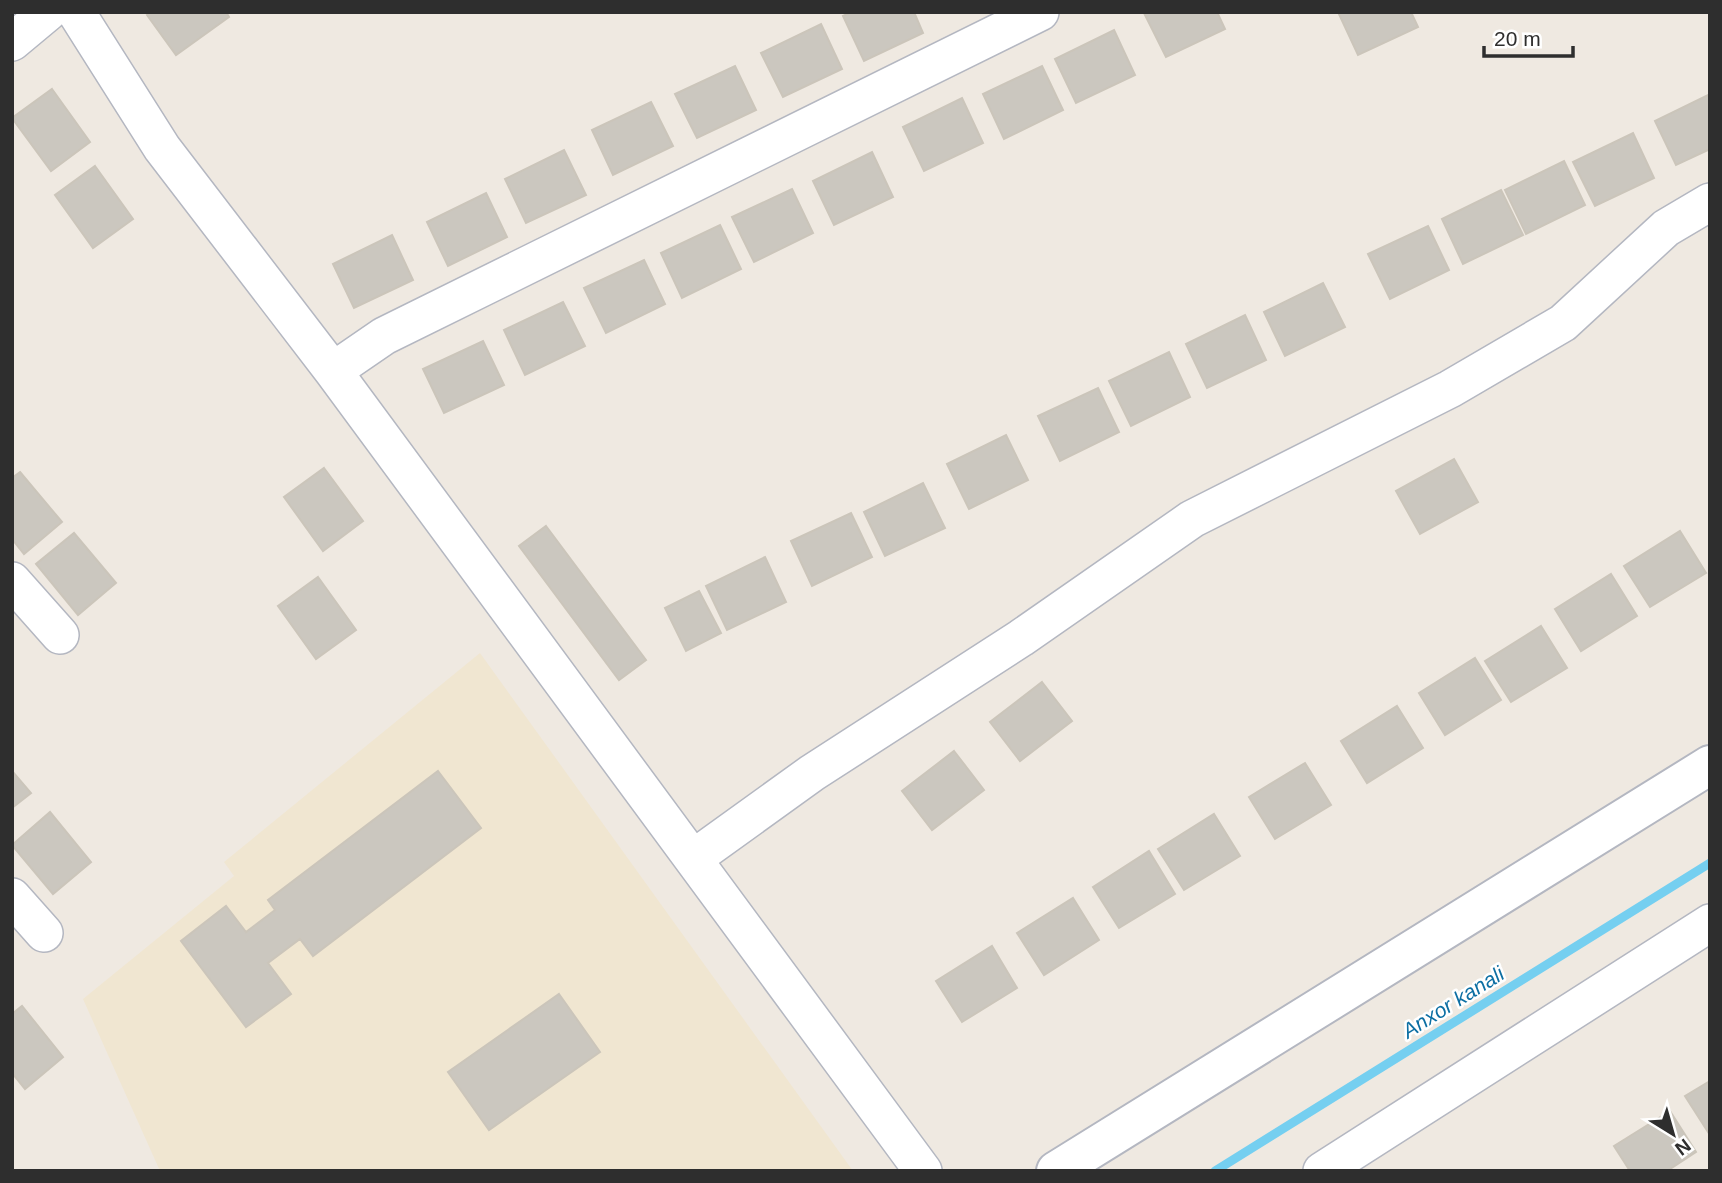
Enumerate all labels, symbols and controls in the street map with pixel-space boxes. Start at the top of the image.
scale bar [1484,14,1573,58]
text: 20 m [1494,27,1541,50]
water label: Anxor kanali [1396,961,1509,1043]
north arrow [1638,1099,1708,1169]
text: N [1671,1135,1695,1160]

